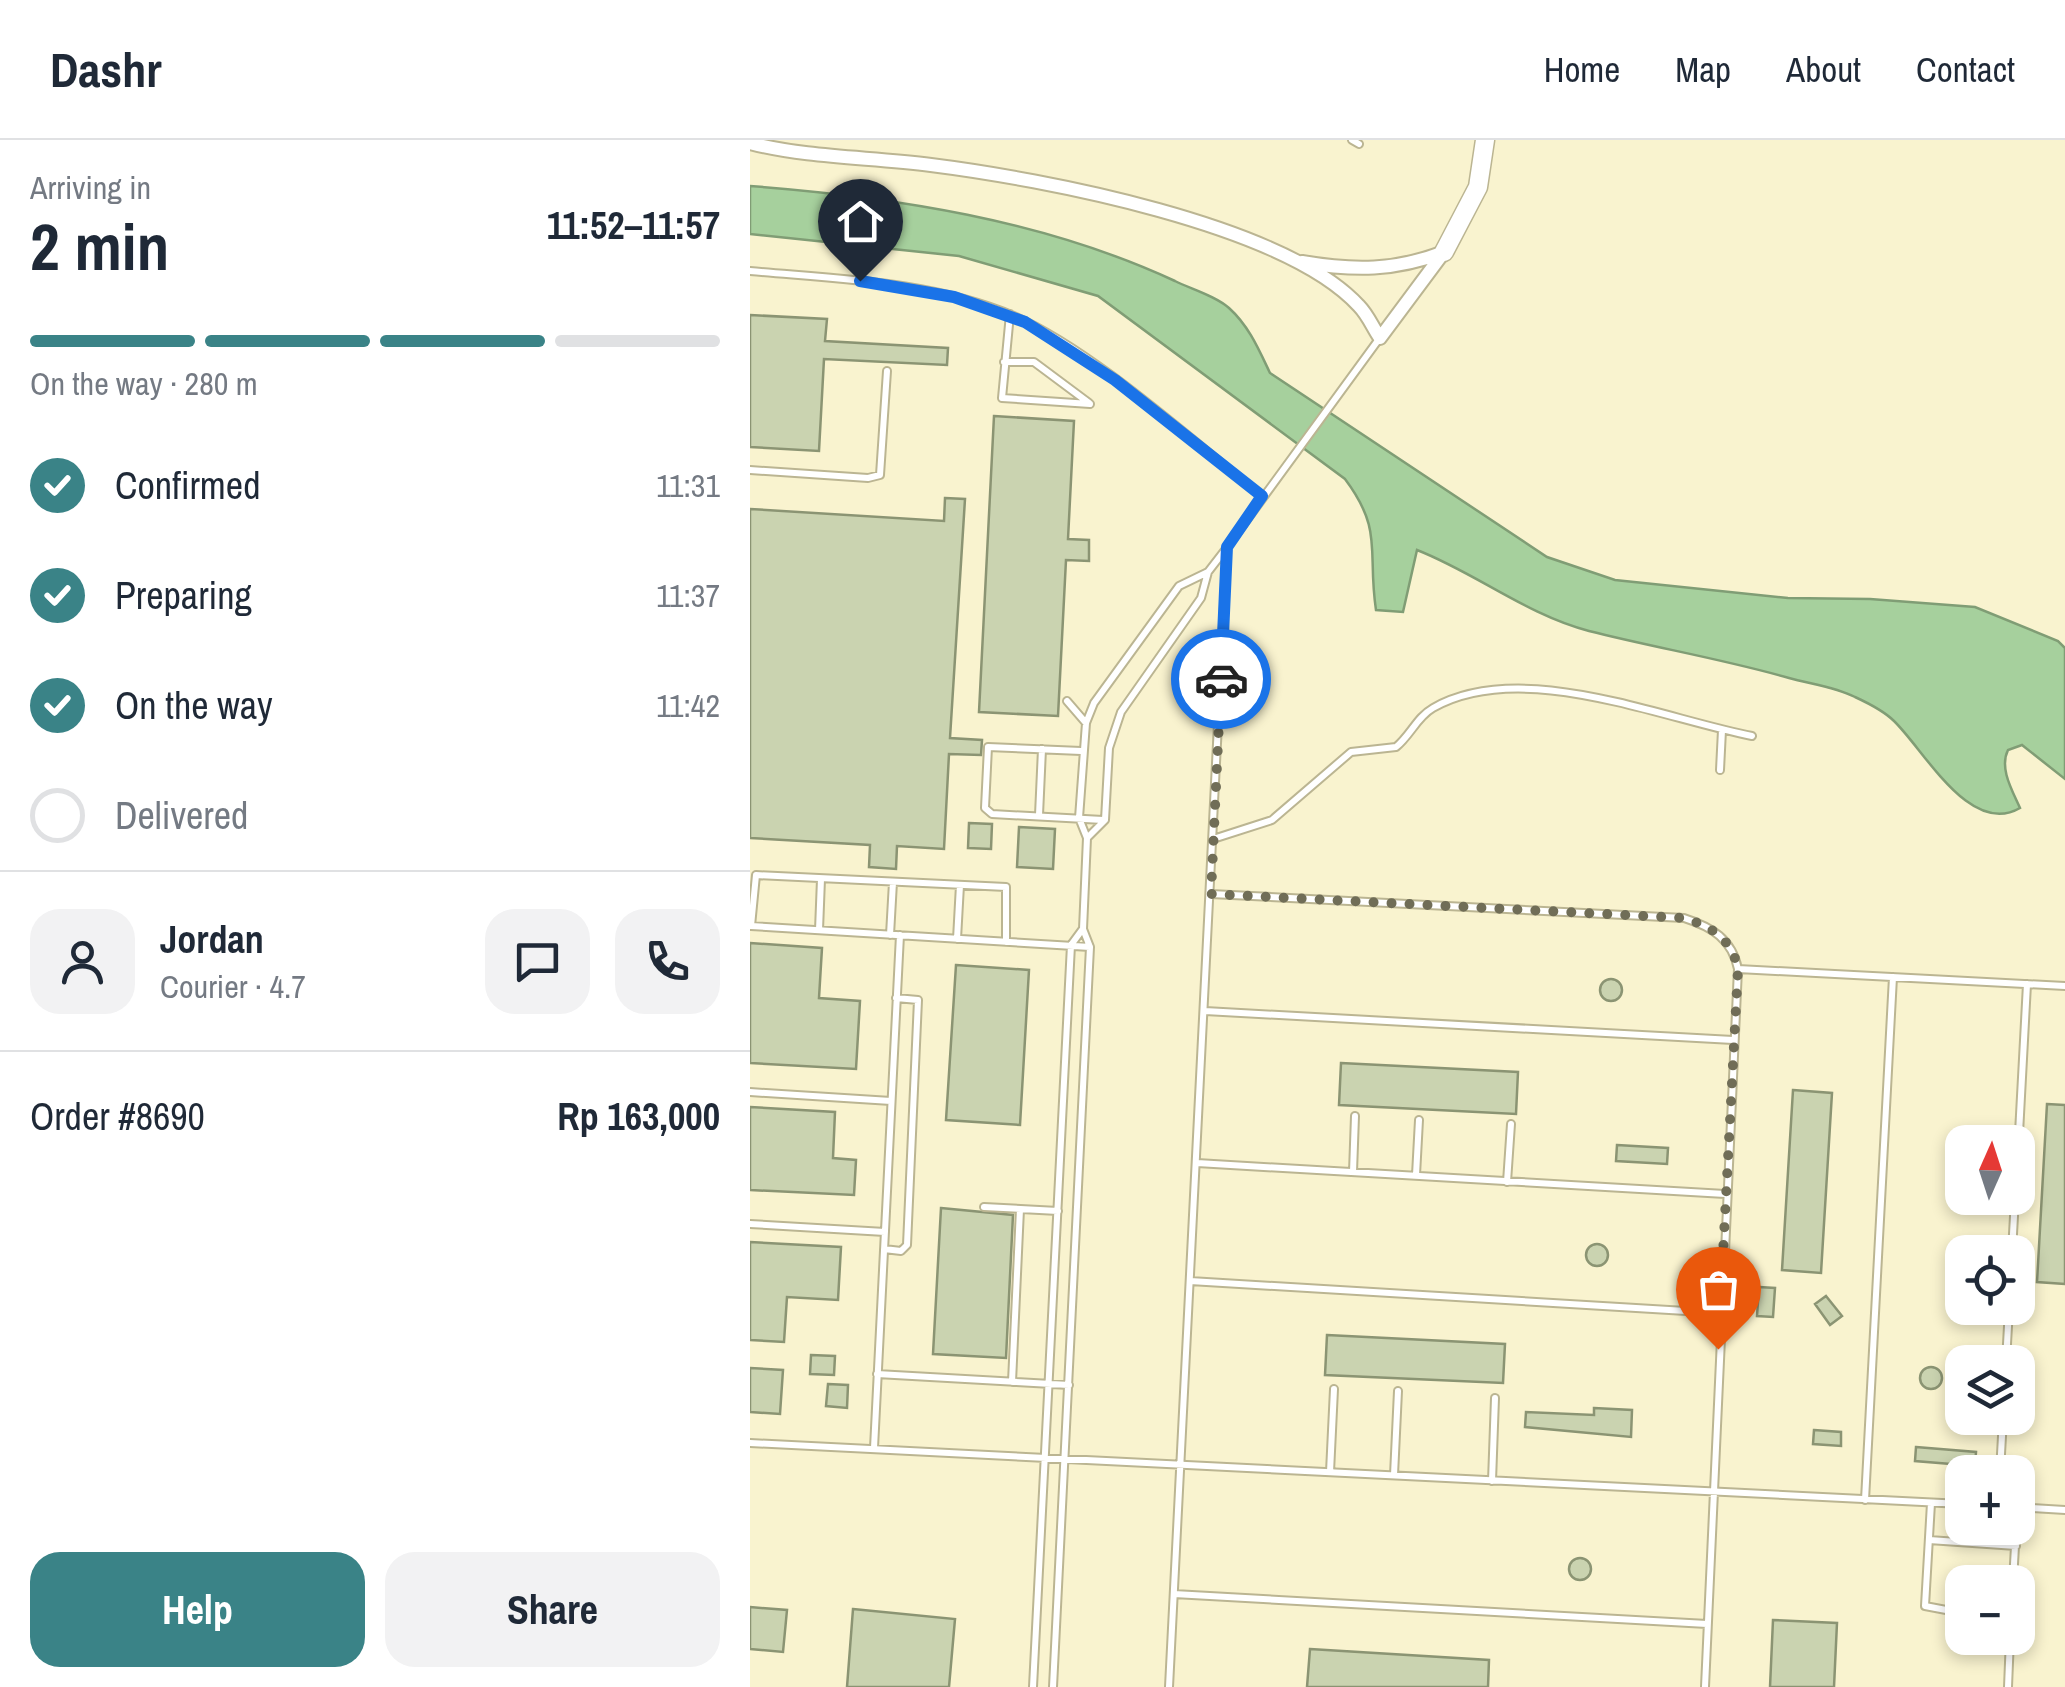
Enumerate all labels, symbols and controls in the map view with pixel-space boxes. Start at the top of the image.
text: Dashr [50,37,162,102]
text: Home [1544,46,1620,93]
text: Map [1675,46,1731,93]
text: About [1786,46,1861,93]
text: Contact [1916,46,2015,93]
text: Arriving in [30,166,151,209]
pin [818,179,903,282]
icon: home [833,194,888,249]
text: 11:52–11:57 [547,200,720,251]
text: 2 min [30,203,169,290]
text: On the way · 280 m [30,362,258,405]
icon: check [30,458,85,513]
text: Confirmed [115,460,260,511]
text: 11:31 [656,464,720,507]
icon: check [30,568,85,623]
text: Preparing [115,570,252,621]
text: 11:37 [656,574,720,617]
courier [1171,629,1271,729]
icon: car [1194,652,1249,707]
icon: check [30,678,85,733]
text: On the way [115,680,273,731]
text: 11:42 [656,684,720,727]
text: Delivered [115,790,248,841]
button: person [30,909,135,1014]
button: chat [485,909,590,1014]
button: phone [615,909,720,1014]
text: Jordan [160,914,264,965]
text: Courier · 4.7 [160,965,306,1008]
text: Order #8690 [30,1091,205,1142]
text: Rp 163,000 [557,1091,720,1142]
north arrow [1945,1125,2035,1215]
map controls [1945,1125,2035,1655]
button: locate [1945,1235,2035,1325]
pin [1676,1247,1761,1350]
icon: bag [1691,1262,1746,1317]
button: layers [1945,1345,2035,1435]
button: + [1945,1455,2035,1545]
button: Help [30,1552,365,1667]
button: Share [385,1552,720,1667]
button: − [1945,1565,2035,1655]

